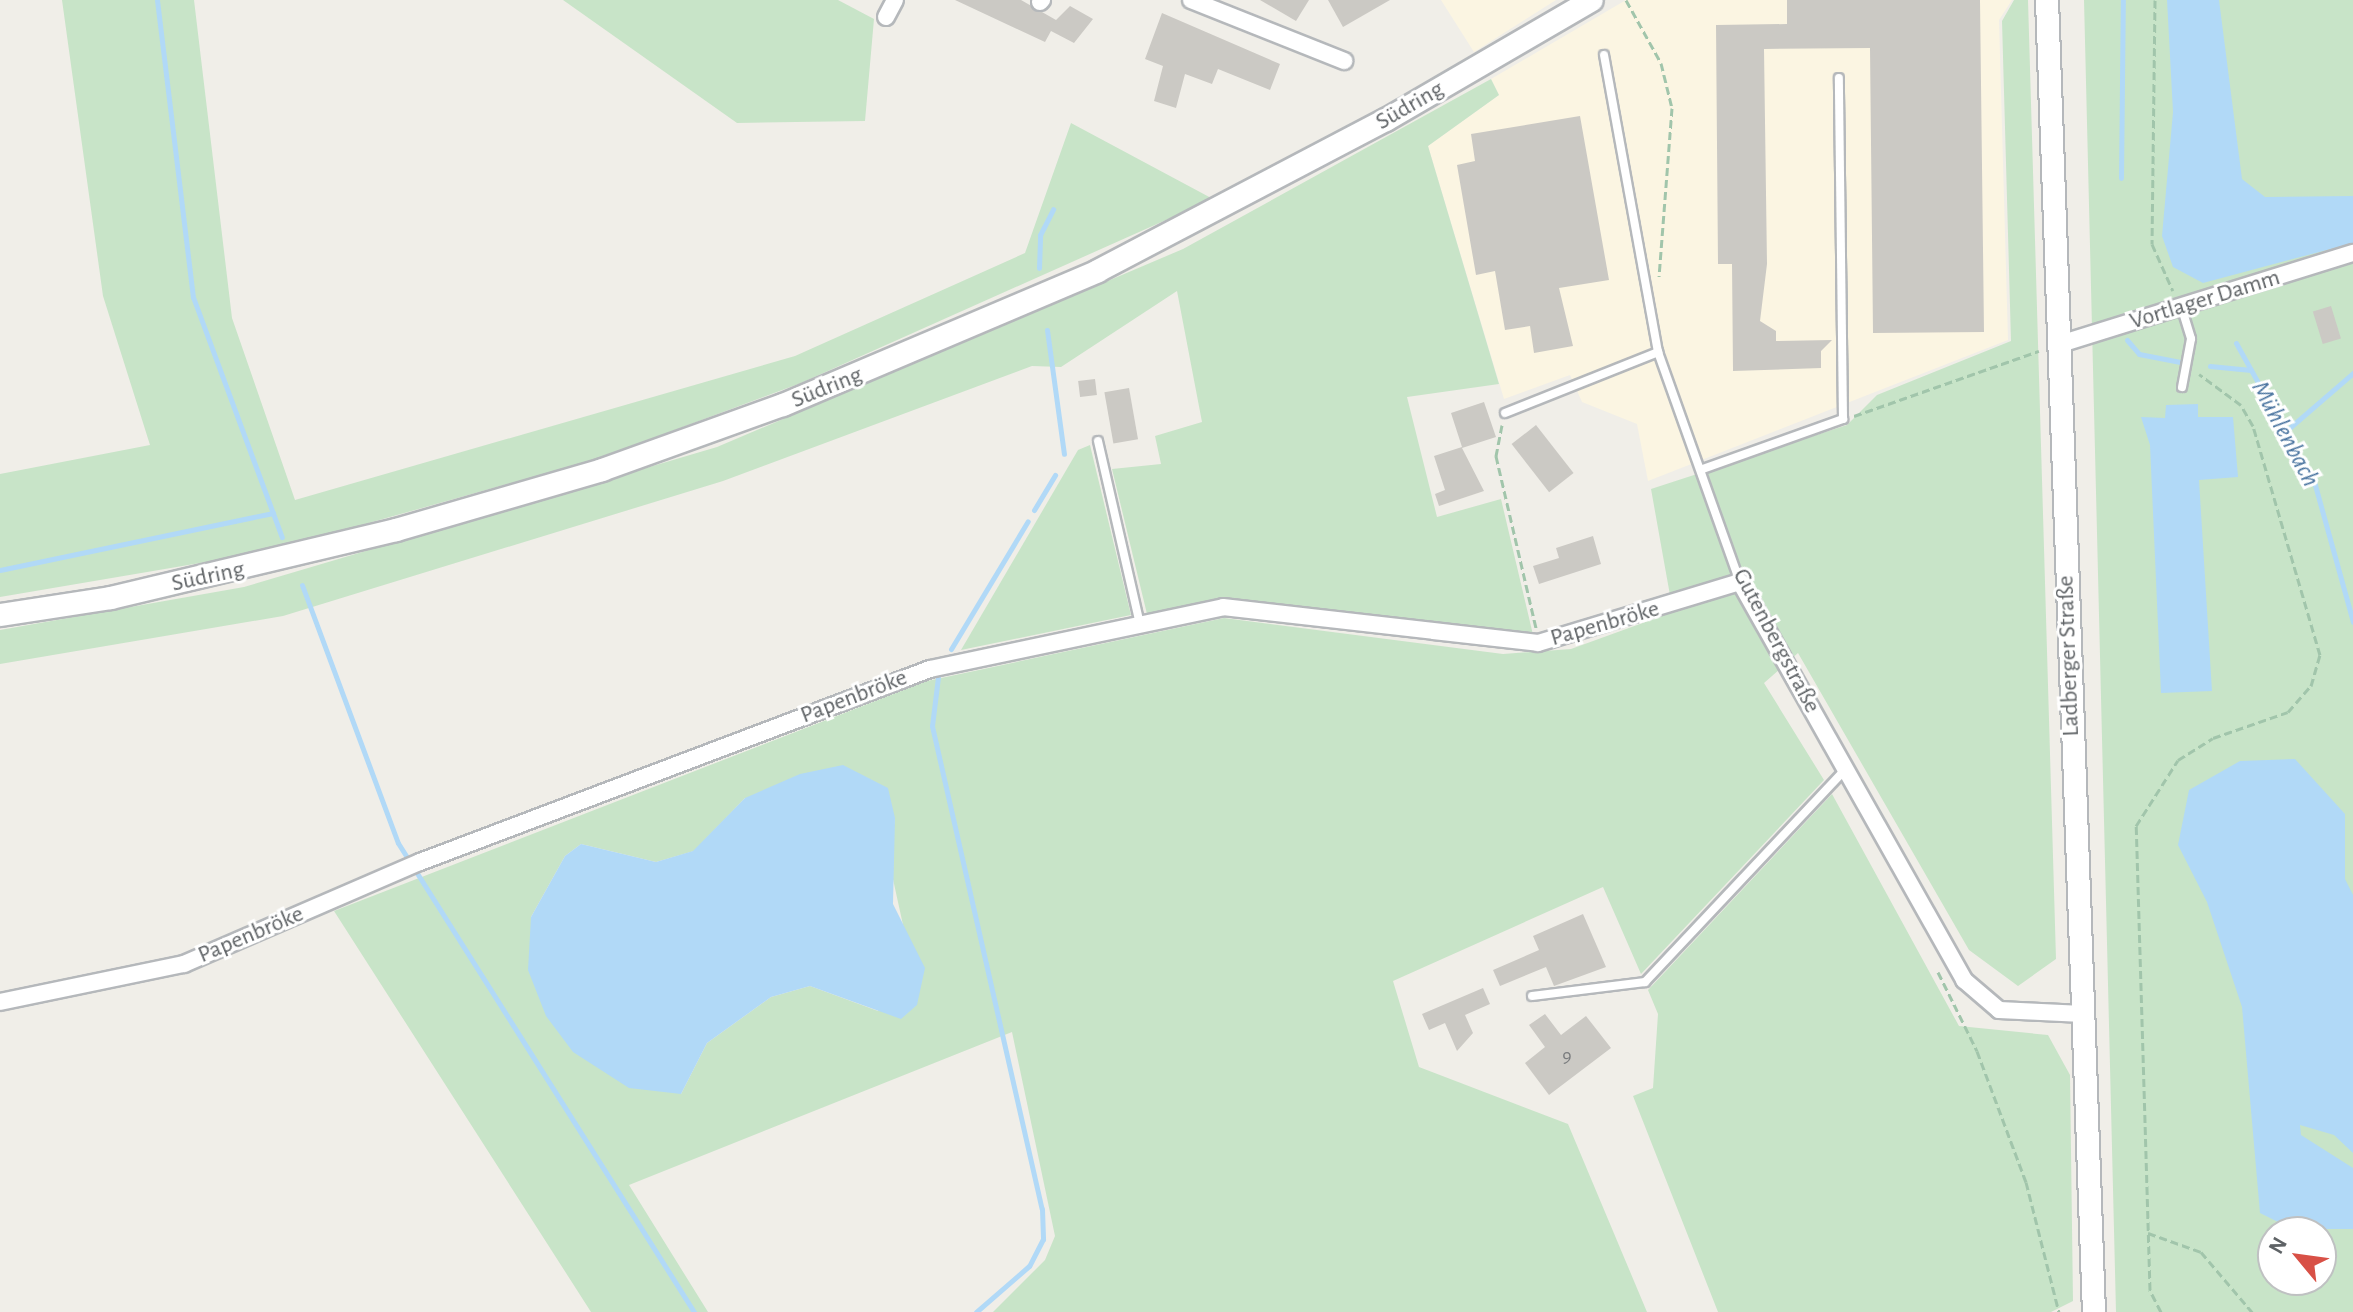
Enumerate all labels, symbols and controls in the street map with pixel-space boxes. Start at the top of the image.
street label: Südring [1371,75,1449,137]
street label: Vortlager Damm [2126,264,2284,336]
street label: Südring [787,361,867,415]
water label: Mühlenbach [2244,376,2326,492]
street label: Südring [169,555,247,599]
street label: Gutenbergstraße [1726,564,1826,718]
street label: Ladberger Straße [2052,575,2086,737]
street label: Papenbröke [1547,595,1663,653]
street label: Papenbröke [797,664,911,730]
street label: Papenbröke [194,900,308,970]
house number: 9 [1562,1044,1572,1068]
north arrow [2257,1216,2337,1296]
text: N [2264,1233,2291,1257]

